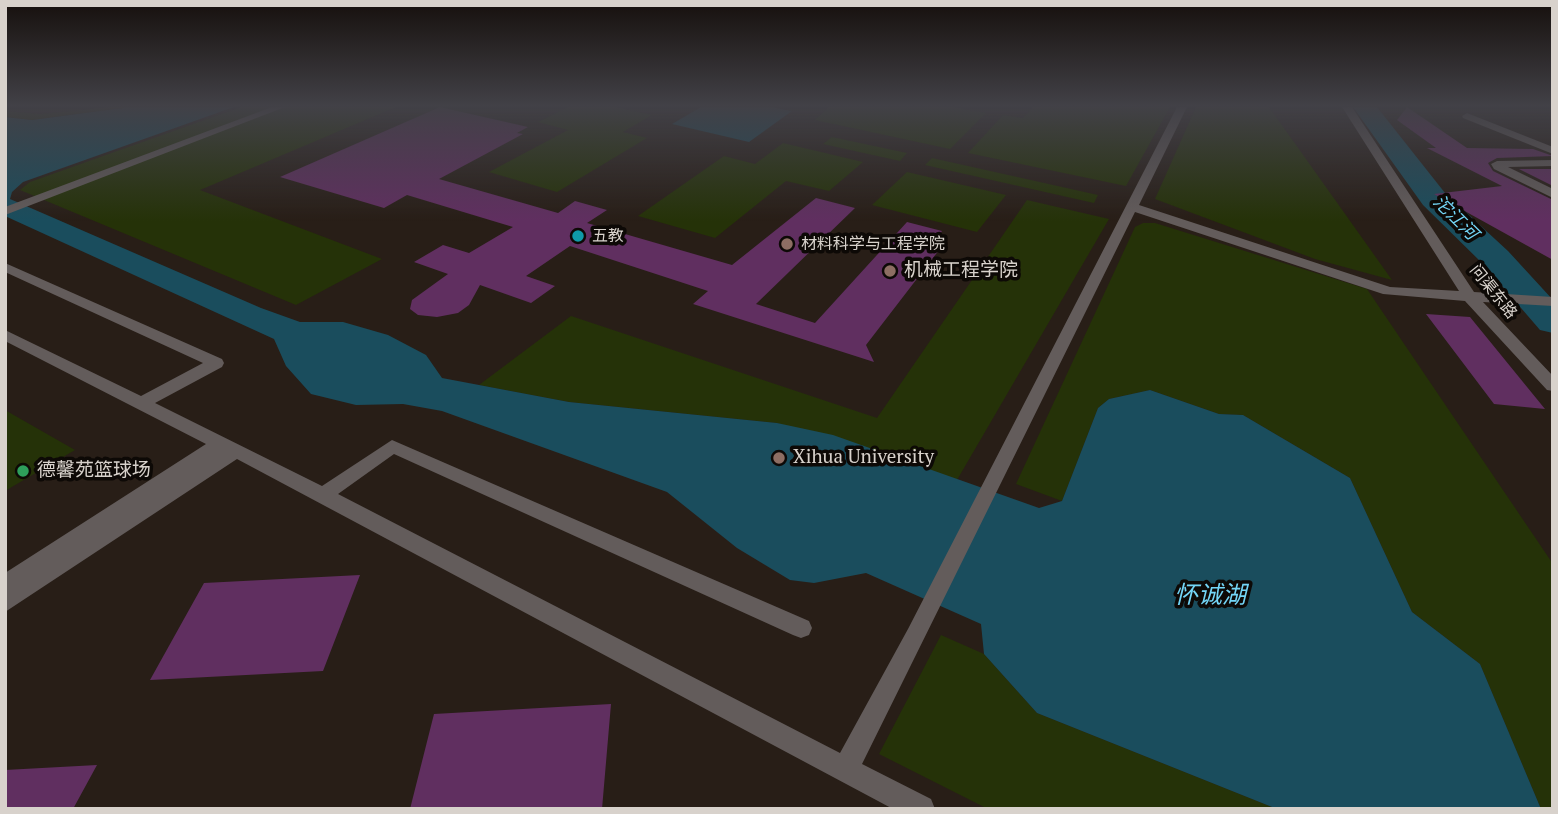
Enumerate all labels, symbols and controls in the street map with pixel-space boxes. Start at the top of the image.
water label: 沱江河 [1428,191,1482,245]
place label: 五教 [592,226,624,246]
marker: 五教 [570,228,586,244]
place label: 材料科学与工程学院 [801,234,945,254]
marker: 材料科学与工程学院 [779,236,795,252]
place label: 机械工程学院 [904,260,1018,282]
street label: 问渠东路 [1465,261,1521,323]
marker: 机械工程学院 [882,263,898,279]
place label: Xihua University [793,447,934,469]
marker: Xihua University [771,450,787,466]
place label: 德馨苑篮球场 [37,460,151,482]
marker: 德馨苑篮球场 [15,463,31,479]
water label: 怀诚湖 [1174,582,1246,610]

